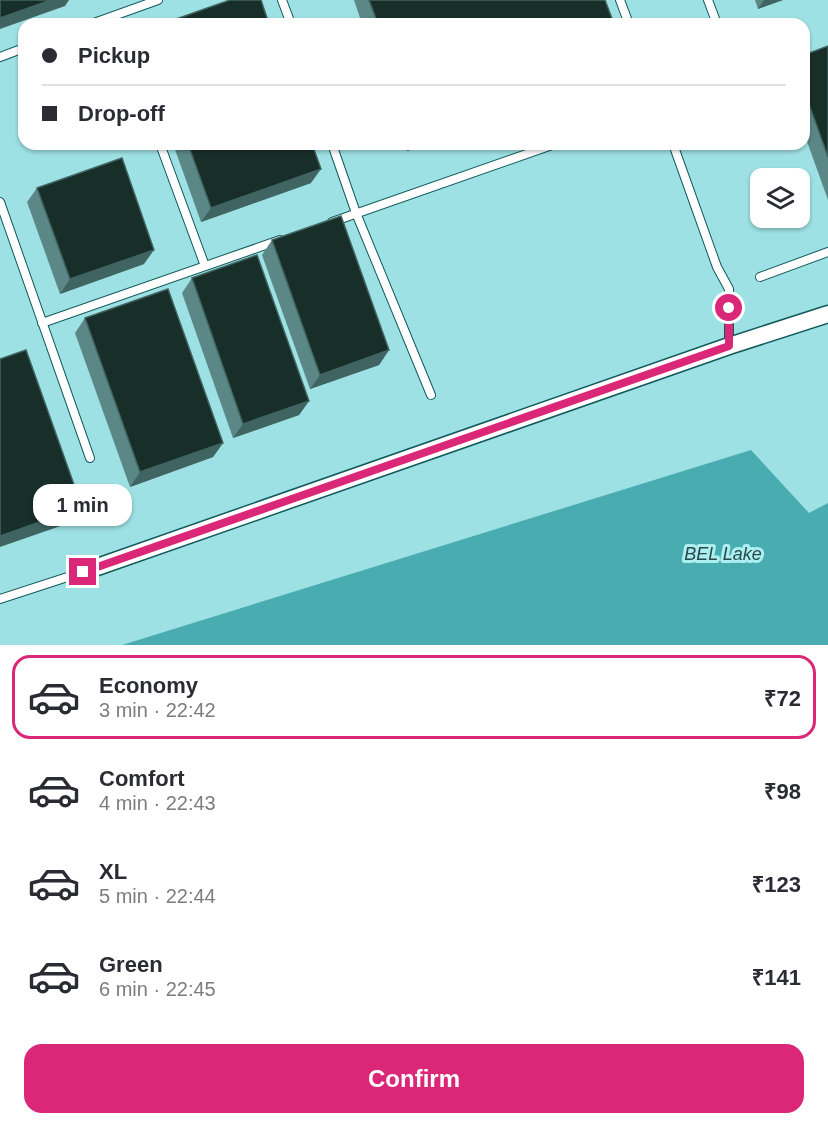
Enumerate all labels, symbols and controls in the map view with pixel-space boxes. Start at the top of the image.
text: Pickup [78,43,150,68]
text: Drop-off [78,101,165,126]
map controls [750,168,810,228]
button: layers [750,168,810,228]
route start [715,294,742,321]
callout: 1 min [34,485,132,527]
text: 1 min [56,494,109,516]
water label: BEL Lake [684,544,762,564]
route end [69,558,96,585]
icon: car [27,670,81,724]
text: Economy [99,673,198,698]
text: ₹72 [764,686,801,711]
text: 3 min · 22:42 [99,699,216,721]
icon: car [27,763,81,817]
text: Comfort [99,766,185,791]
text: ₹98 [764,779,801,804]
text: 4 min · 22:43 [99,792,216,814]
icon: car [27,856,81,910]
text: XL [99,859,127,884]
text: ₹123 [752,872,801,897]
text: 5 min · 22:44 [99,885,216,907]
icon: car [27,949,81,1003]
text: Green [99,952,163,977]
text: ₹141 [752,965,801,990]
text: 6 min · 22:45 [99,978,216,1000]
button: Confirm [24,1044,804,1113]

